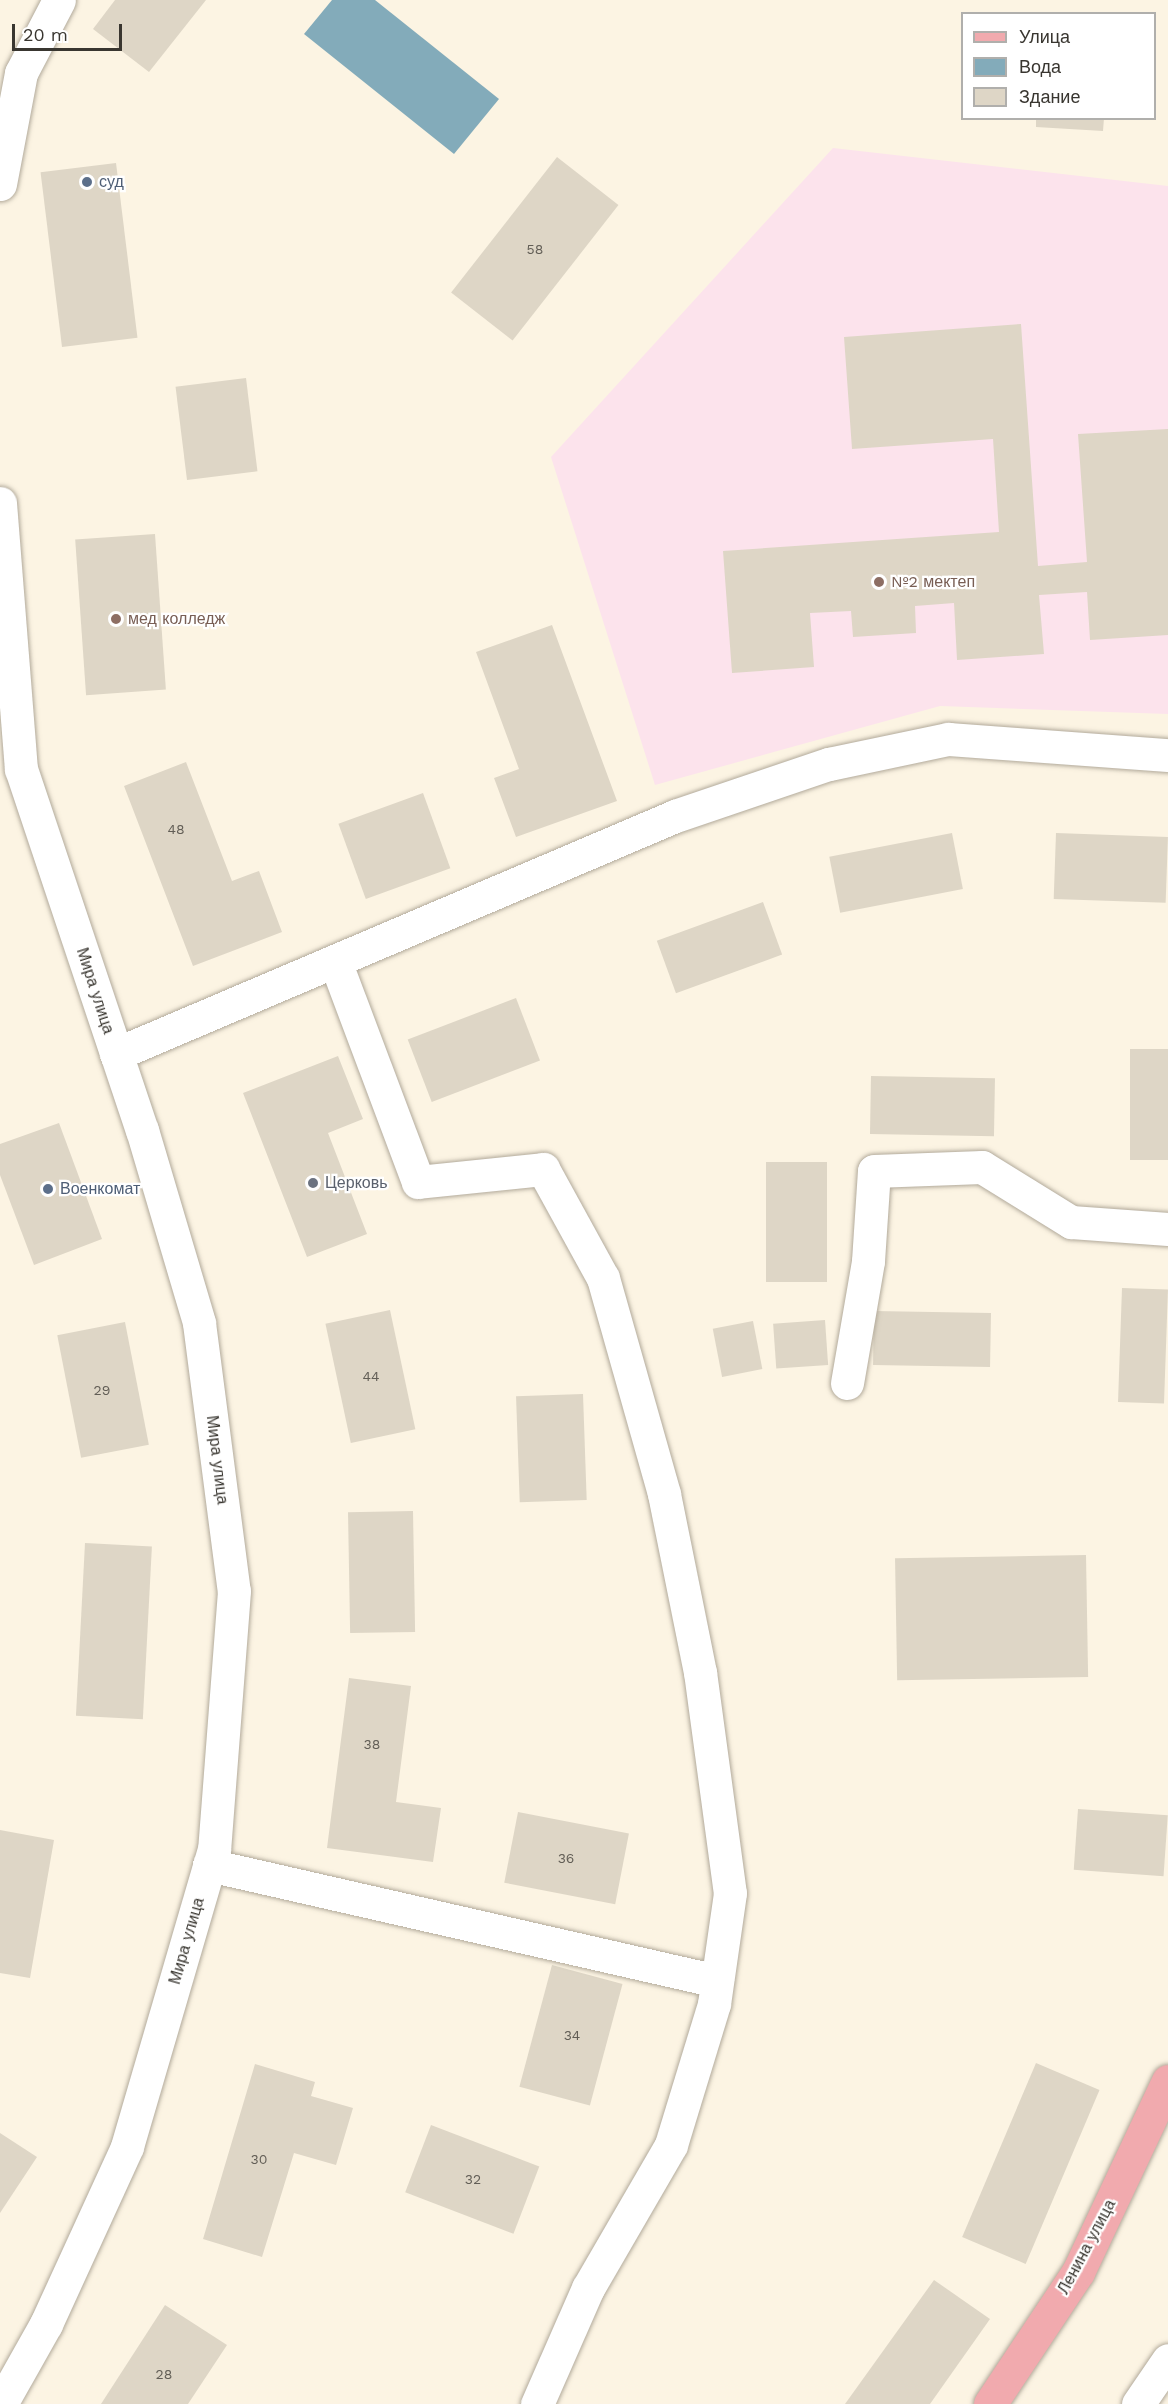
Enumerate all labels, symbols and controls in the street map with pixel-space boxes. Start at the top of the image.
scale bar [15,12,124,50]
legend [961,12,1156,120]
text: 20 m [23,24,68,45]
text: Улица [1019,26,1070,47]
text: Вода [1019,56,1061,77]
text: Здание [1019,86,1080,107]
place label: суд [99,172,124,192]
marker: суд [80,175,94,189]
house number: 58 [527,241,543,257]
place label: №2 мектеп [891,572,975,592]
marker: №2 мектеп [872,575,886,589]
place label: мед колледж [128,609,225,629]
marker: мед колледж [109,612,123,626]
house number: 48 [167,821,185,837]
street label: Мира улица [72,945,118,1037]
place label: Церковь [325,1173,388,1193]
marker: Церковь [306,1176,320,1190]
place label: Военкомат [60,1179,140,1199]
marker: Военкомат [41,1182,55,1196]
house number: 44 [362,1368,380,1384]
house number: 29 [94,1382,110,1398]
street label: Мира улица [202,1414,232,1506]
house number: 38 [364,1736,380,1752]
house number: 36 [558,1850,574,1866]
street label: Мира улица [165,1895,209,1987]
house number: 34 [564,2027,580,2043]
house number: 30 [251,2151,267,2167]
house number: 32 [465,2171,481,2187]
street label: Ленина улица [1054,2196,1120,2298]
house number: 28 [156,2366,172,2382]

